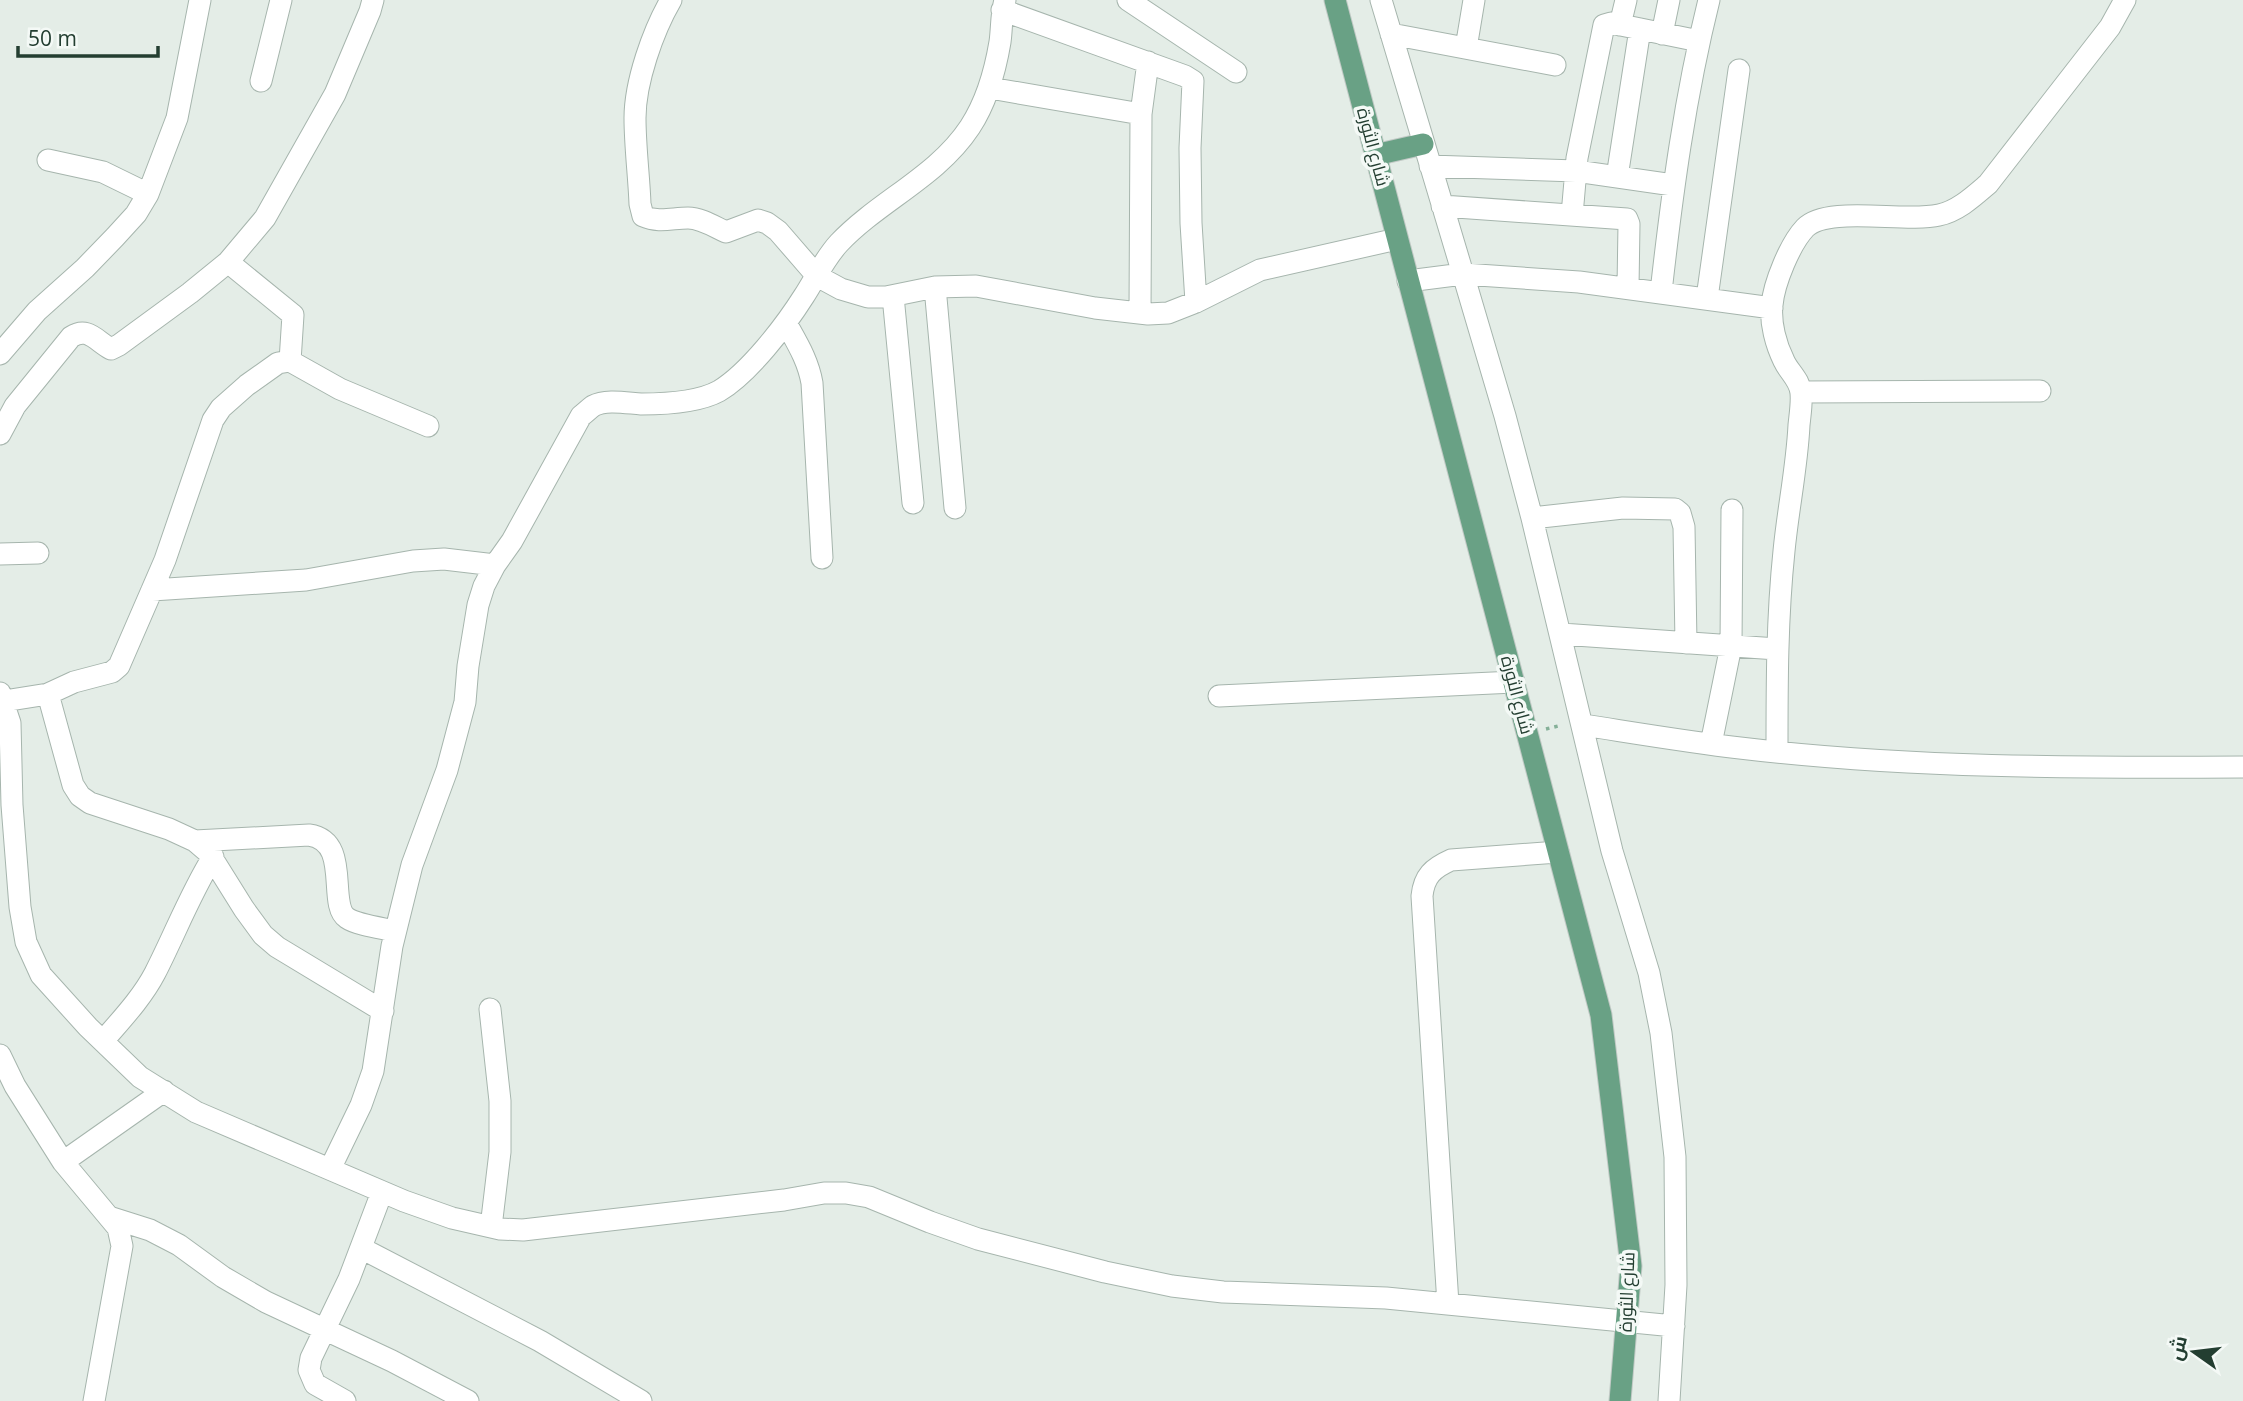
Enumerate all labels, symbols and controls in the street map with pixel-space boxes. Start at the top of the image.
scale bar [18,14,158,58]
text: 50 m [28,24,77,52]
street label: شارع الثورة [1351,105,1396,189]
street label: شارع الثورة [1495,653,1540,737]
street label: شارع الثورة [1613,1251,1640,1333]
north arrow [2159,1317,2229,1387]
text: ش [2162,1333,2193,1363]

